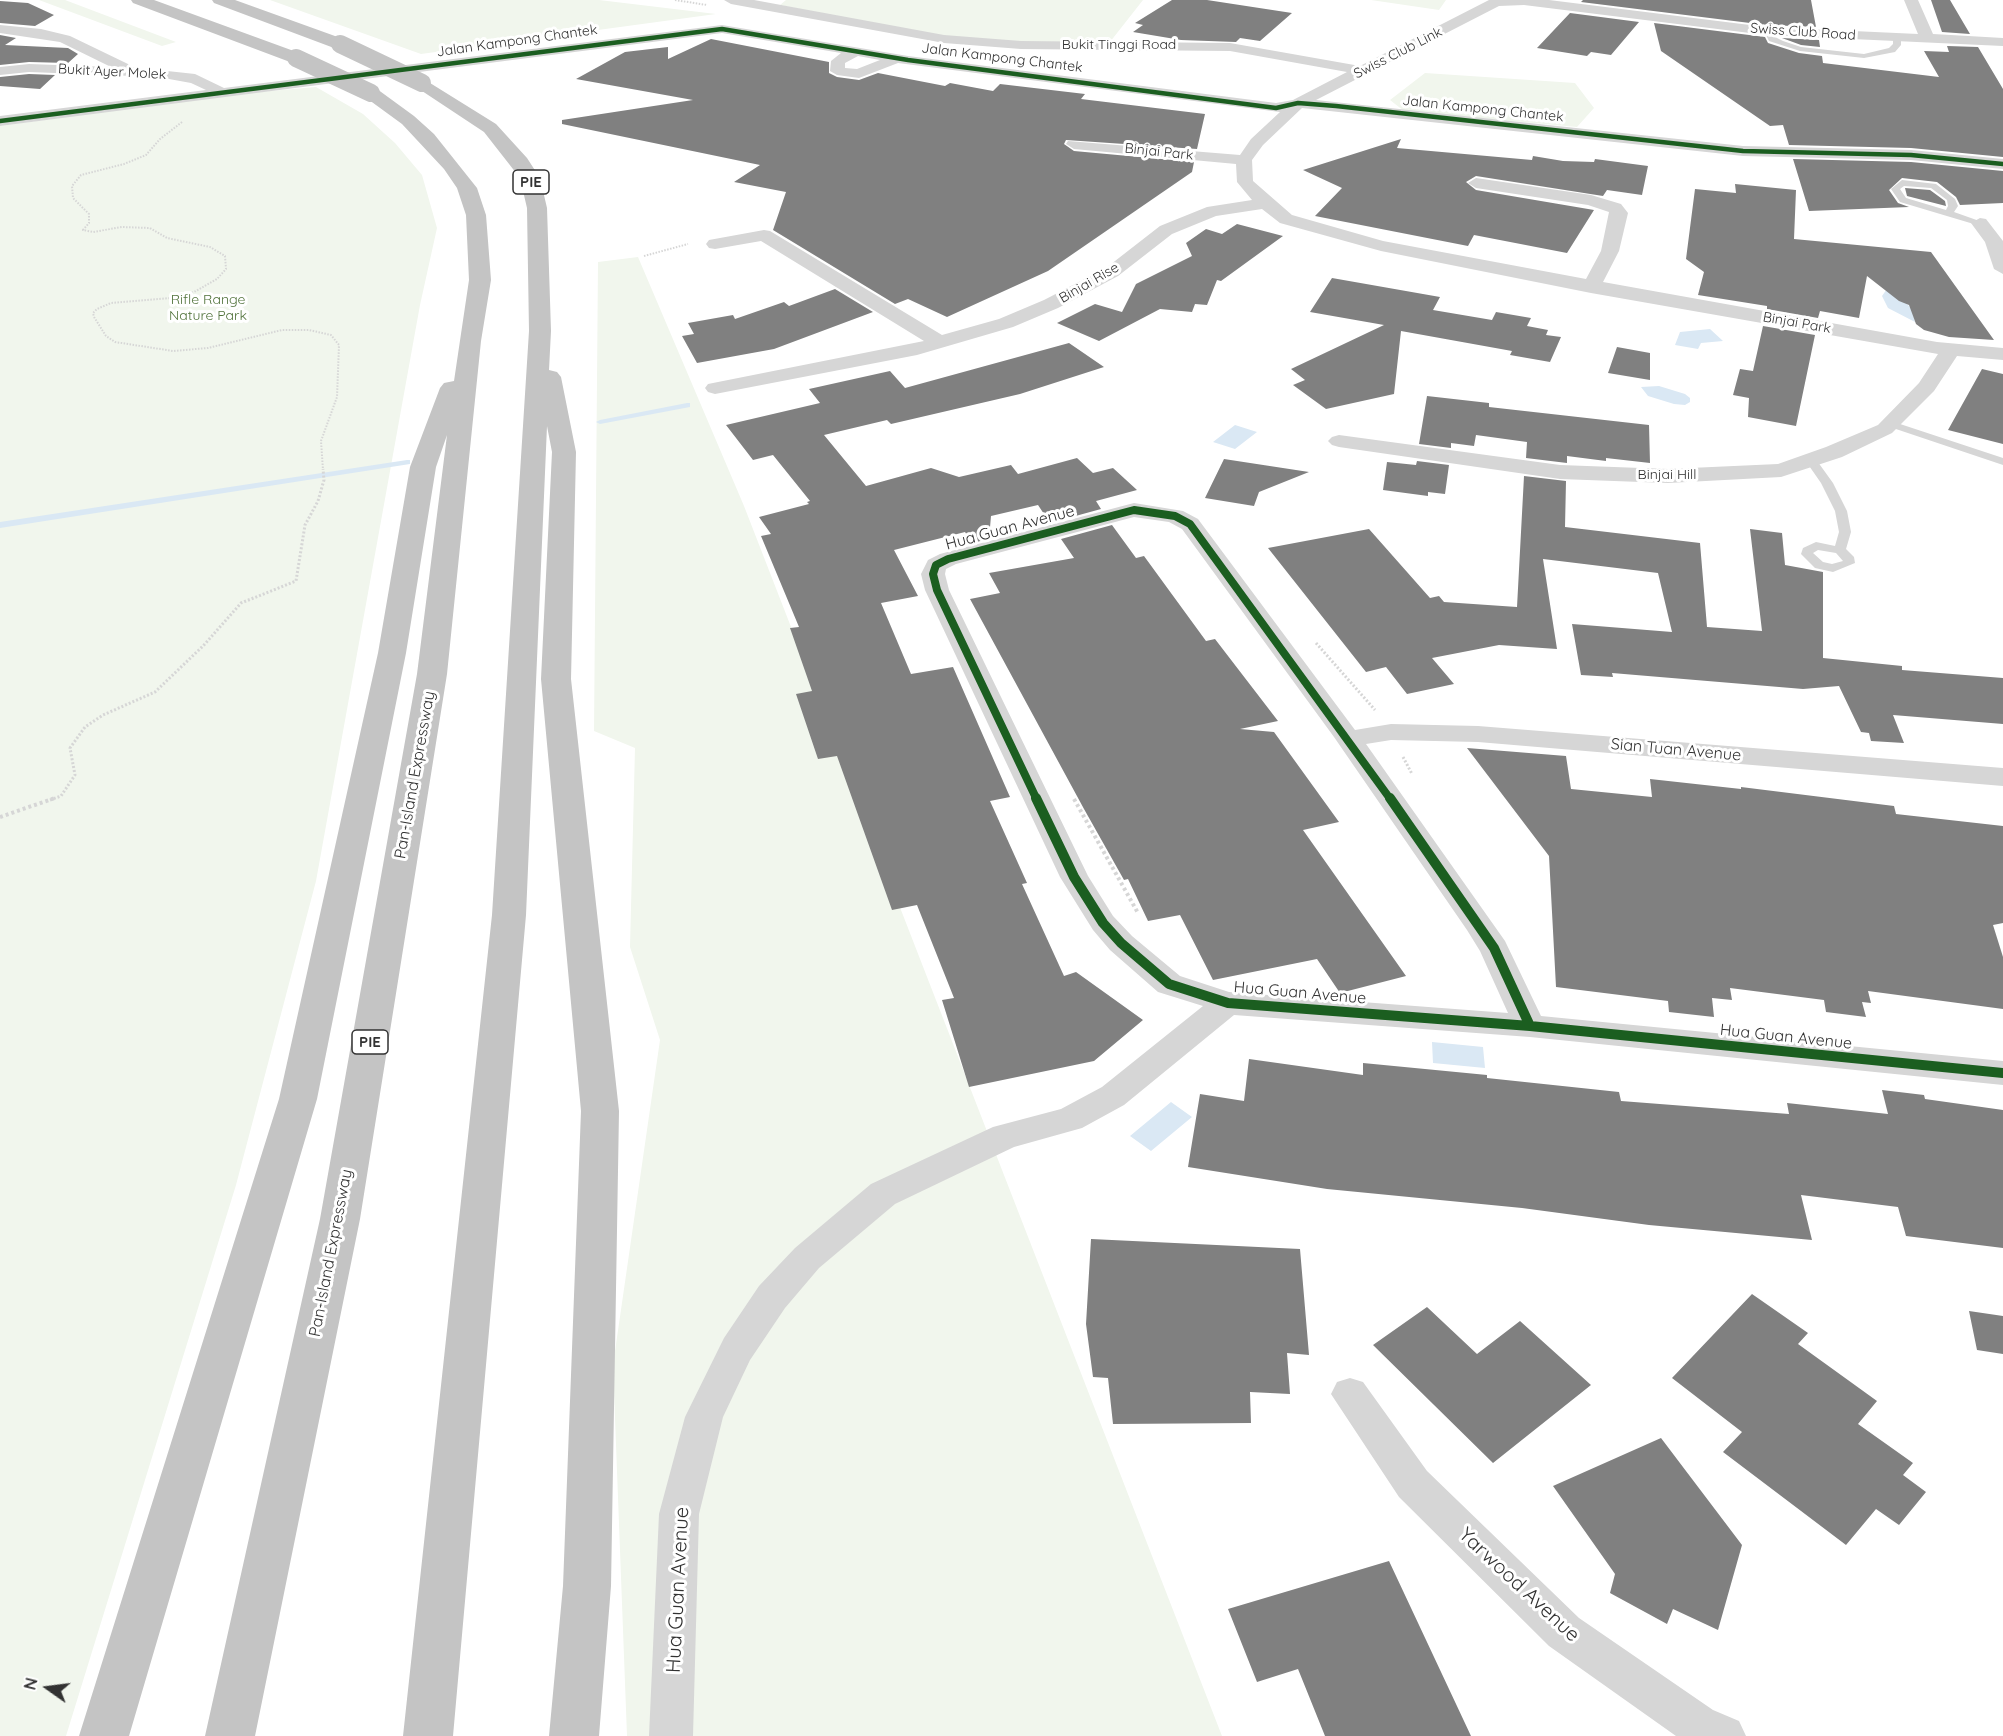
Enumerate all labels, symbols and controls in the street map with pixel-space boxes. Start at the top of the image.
street label: Swiss Club Road [1750,20,1856,44]
street label: Jalan Kampong Chantek [436,21,598,61]
street label: Swiss Club Link [1351,24,1445,82]
street label: Bukit Tinggi Road [1062,37,1176,53]
street label: Jalan Kampong Chantek [921,40,1083,76]
street label: Bukit Ayer Molek [57,61,167,83]
street label: Jalan Kampong Chantek [1401,92,1565,126]
street label: Binjai Park [1124,140,1194,164]
road number: PIE [513,170,549,194]
street label: Binjai Rise [1056,259,1122,307]
park label: Rifle Range Nature Park [169,292,247,324]
street label: Binjai Park [1762,309,1832,337]
street label: Binjai Hill [1638,467,1696,483]
street label: Hua Guan Avenue [943,502,1077,554]
street label: Pan-Island Expressway [391,690,439,860]
street label: Sian Tuan Avenue [1610,735,1742,765]
street label: Hua Guan Avenue [1233,978,1367,1008]
street label: Hua Guan Avenue [1719,1021,1853,1053]
road number: PIE [352,1030,388,1054]
street label: Pan-Island Expressway [305,1168,357,1338]
street label: Hua Guan Avenue [662,1506,694,1674]
street label: Yarwood Avenue [1454,1523,1584,1647]
north arrow [18,1658,78,1718]
text: N [19,1676,42,1692]

